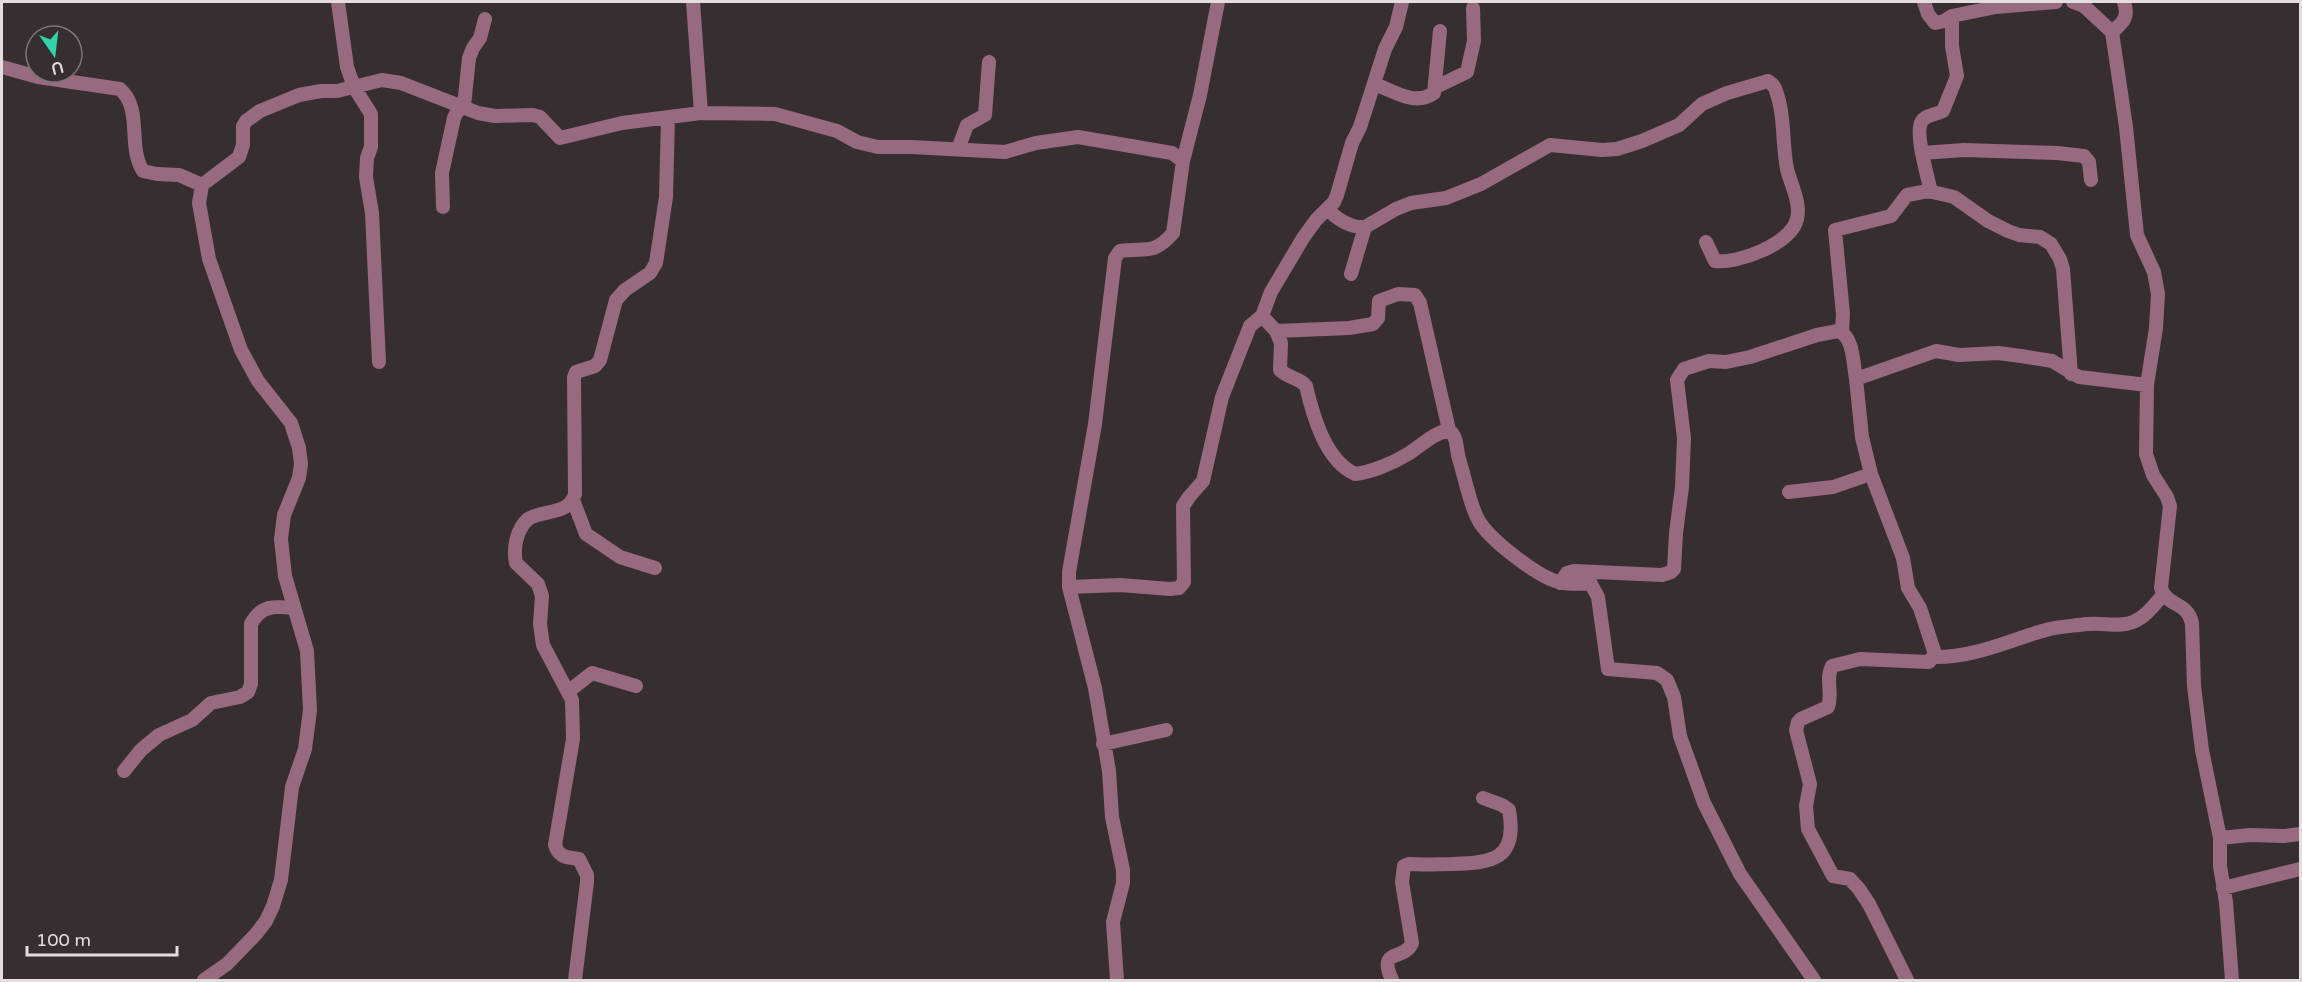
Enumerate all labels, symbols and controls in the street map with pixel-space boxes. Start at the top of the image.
north arrow [24,24,84,84]
text: U [49,56,66,79]
scale bar [27,919,177,957]
text: 100 m [36,929,91,951]

